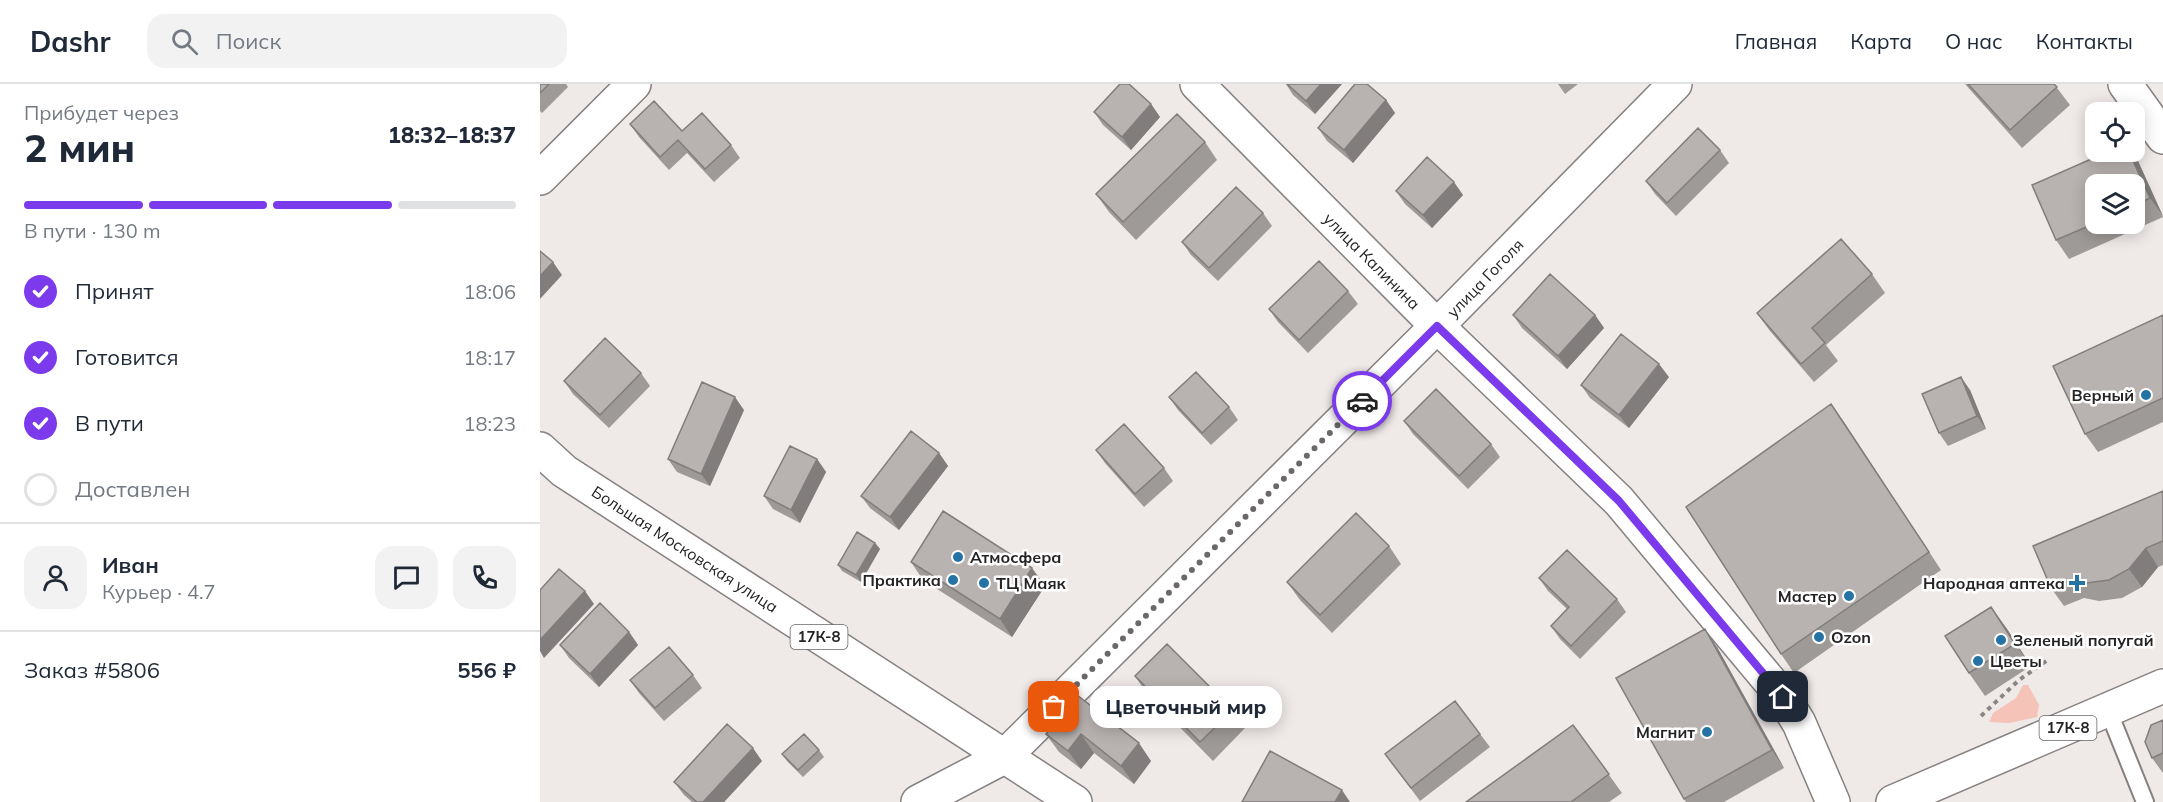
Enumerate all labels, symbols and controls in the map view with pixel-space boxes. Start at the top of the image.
search box [147,14,567,68]
text: Dashr [30,24,111,59]
icon: search [168,25,201,58]
text: Поиск [216,27,281,55]
text: Главная [1735,28,1817,54]
text: Карта [1850,28,1912,54]
text: О нас [1945,28,2003,54]
text: Контакты [2036,28,2133,54]
text: Прибудет через [24,100,179,125]
map controls [2085,102,2145,234]
button: locate [2085,102,2145,162]
text: 18:32–18:37 [388,121,516,149]
text: 2 мин [24,123,135,172]
button: layers [2085,174,2145,234]
street label: улица Калинина [1320,209,1424,313]
text: В пути · 130 m [24,218,160,243]
street label: улица Гоголя [1443,235,1527,321]
icon: check [24,275,57,308]
text: Принят [75,277,154,305]
text: 18:06 [463,279,516,304]
icon: check [24,341,57,374]
text: Готовится [75,343,179,371]
text: 18:17 [463,345,516,370]
courier [1332,371,1392,431]
icon: car [1346,385,1379,418]
place label: Верный [2071,385,2134,405]
marker: Верный [2139,388,2153,402]
icon: check [24,407,57,440]
text: В пути [75,409,144,437]
text: 18:23 [463,411,516,436]
text: Доставлен [75,475,191,503]
street label: Большая Московская улица [588,481,782,617]
button: person [24,546,87,609]
button: chat [375,546,438,609]
button: phone [453,546,516,609]
place label: Атмосфера [970,547,1061,567]
marker: Атмосфера [951,550,965,564]
text: Иван [102,551,159,579]
place label: Практика [862,570,941,590]
marker: Практика [946,573,960,587]
place label: ТЦ Маяк [996,573,1067,593]
place label: Народная аптека [1923,573,2065,593]
marker: ТЦ Маяк [977,576,991,590]
marker: Народная аптека [2070,576,2084,590]
text: Курьер · 4.7 [102,579,216,604]
place label: Мастер [1778,586,1837,606]
marker: Мастер [1842,589,1856,603]
road number: 17К-8 [790,625,848,649]
place label: Ozon [1831,627,1871,647]
marker: Ozon [1812,630,1826,644]
place label: Зеленый попугай [2013,630,2154,650]
marker: Зеленый попугай [1994,633,2008,647]
place label: Цветы [1990,651,2042,671]
marker: Цветы [1971,654,1985,668]
text: Заказ #5806 [24,656,160,684]
text: 556 ₽ [457,656,516,684]
pin [1757,671,1808,722]
icon: home [1766,680,1799,713]
pin [1028,681,1079,732]
callout: Цветочный мир [1090,686,1282,728]
icon: bag [1037,690,1070,723]
text: Цветочный мир [1106,694,1266,719]
road number: 17К-8 [2040,716,2096,740]
place label: Магнит [1636,722,1695,742]
marker: Магнит [1700,725,1714,739]

